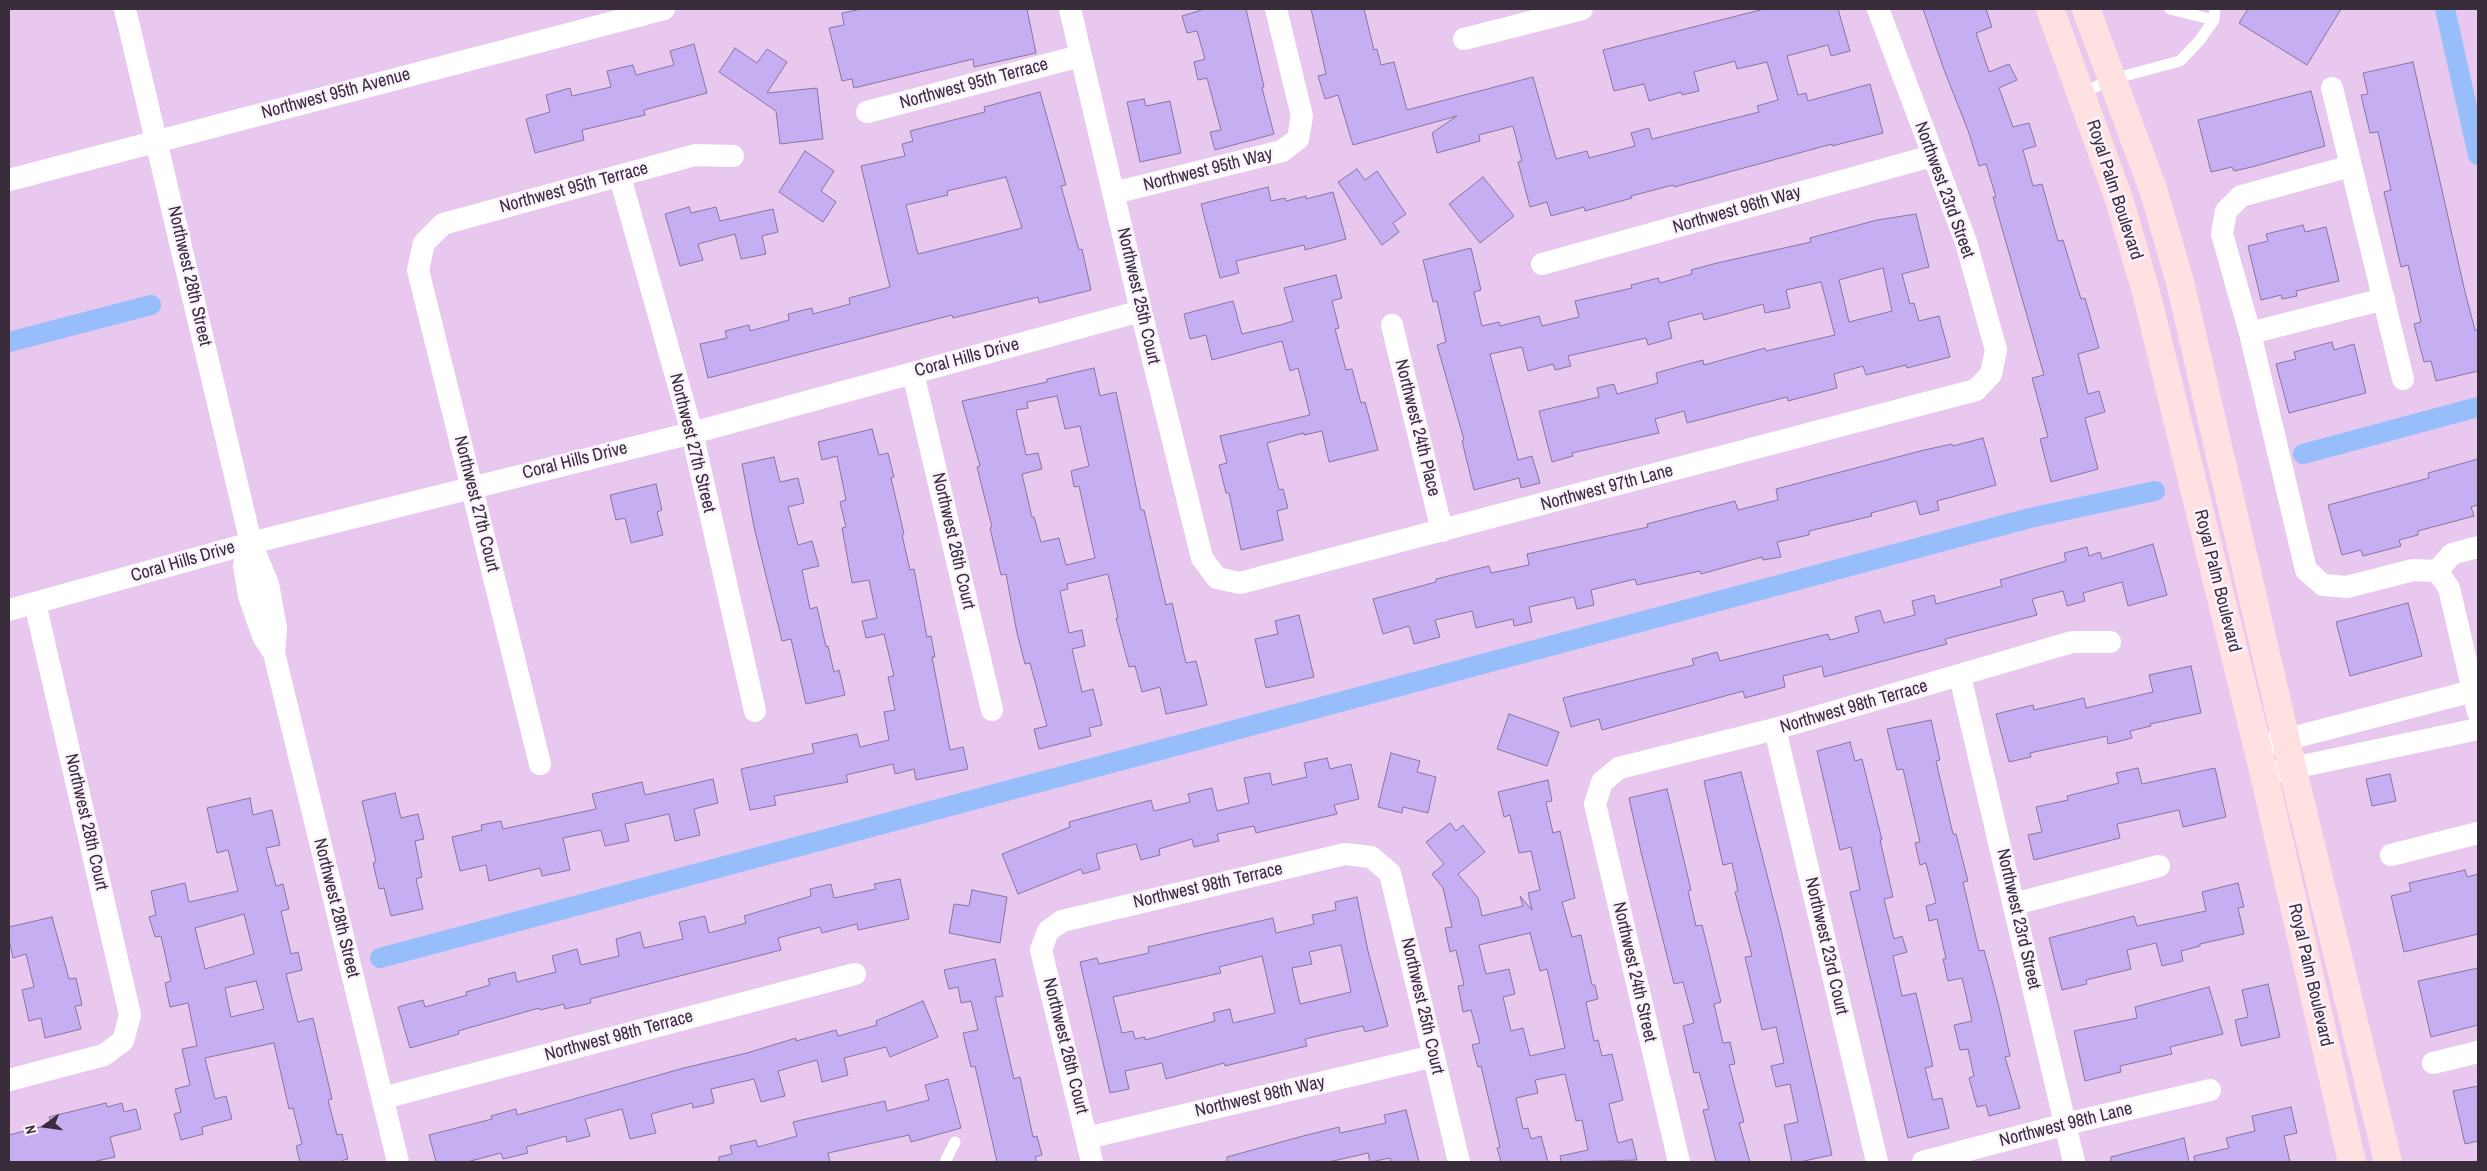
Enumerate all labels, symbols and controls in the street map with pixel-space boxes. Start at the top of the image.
street label: Northwest 95th Terrace [898,54,1050,114]
street label: Northwest 95th Avenue [259,64,413,124]
street label: Royal Palm Boulevard [2081,117,2147,263]
street label: Northwest 23rd Street [1909,119,1979,261]
street label: Northwest 95th Way [1141,144,1275,196]
street label: Northwest 95th Terrace [498,158,650,218]
street label: Northwest 96th Way [1670,181,1804,239]
street label: Northwest 28th Street [162,204,216,348]
street label: Northwest 25th Court [1112,226,1164,366]
street label: Coral Hills Drive [912,334,1022,382]
street label: Northwest 24th Place [1390,357,1444,499]
street label: Northwest 27th Street [664,371,720,515]
street label: Northwest 27th Court [449,434,503,574]
street label: Coral Hills Drive [520,438,630,484]
street label: Northwest 97th Lane [1538,460,1676,516]
street label: Northwest 26th Court [927,471,979,611]
street label: Royal Palm Boulevard [2189,508,2245,654]
street label: Coral Hills Drive [128,537,238,587]
street label: Northwest 98th Terrace [1778,676,1930,738]
street label: Northwest 28th Court [60,752,112,892]
street label: Northwest 28th Street [308,836,364,980]
street label: Northwest 23rd Street [1991,847,2045,991]
street label: Northwest 98th Terrace [1131,858,1285,914]
street label: Northwest 23rd Court [1800,875,1852,1017]
street label: Northwest 24th Street [1607,900,1661,1044]
street label: Royal Palm Boulevard [2283,901,2337,1049]
street label: Northwest 25th Court [1396,936,1448,1076]
street label: Northwest 26th Court [1038,976,1092,1116]
street label: Northwest 98th Terrace [543,1006,695,1066]
street label: Northwest 98th Way [1193,1072,1327,1122]
street label: Northwest 98th Lane [1997,1098,2135,1152]
north arrow [20,1101,70,1151]
text: N [21,1123,40,1136]

